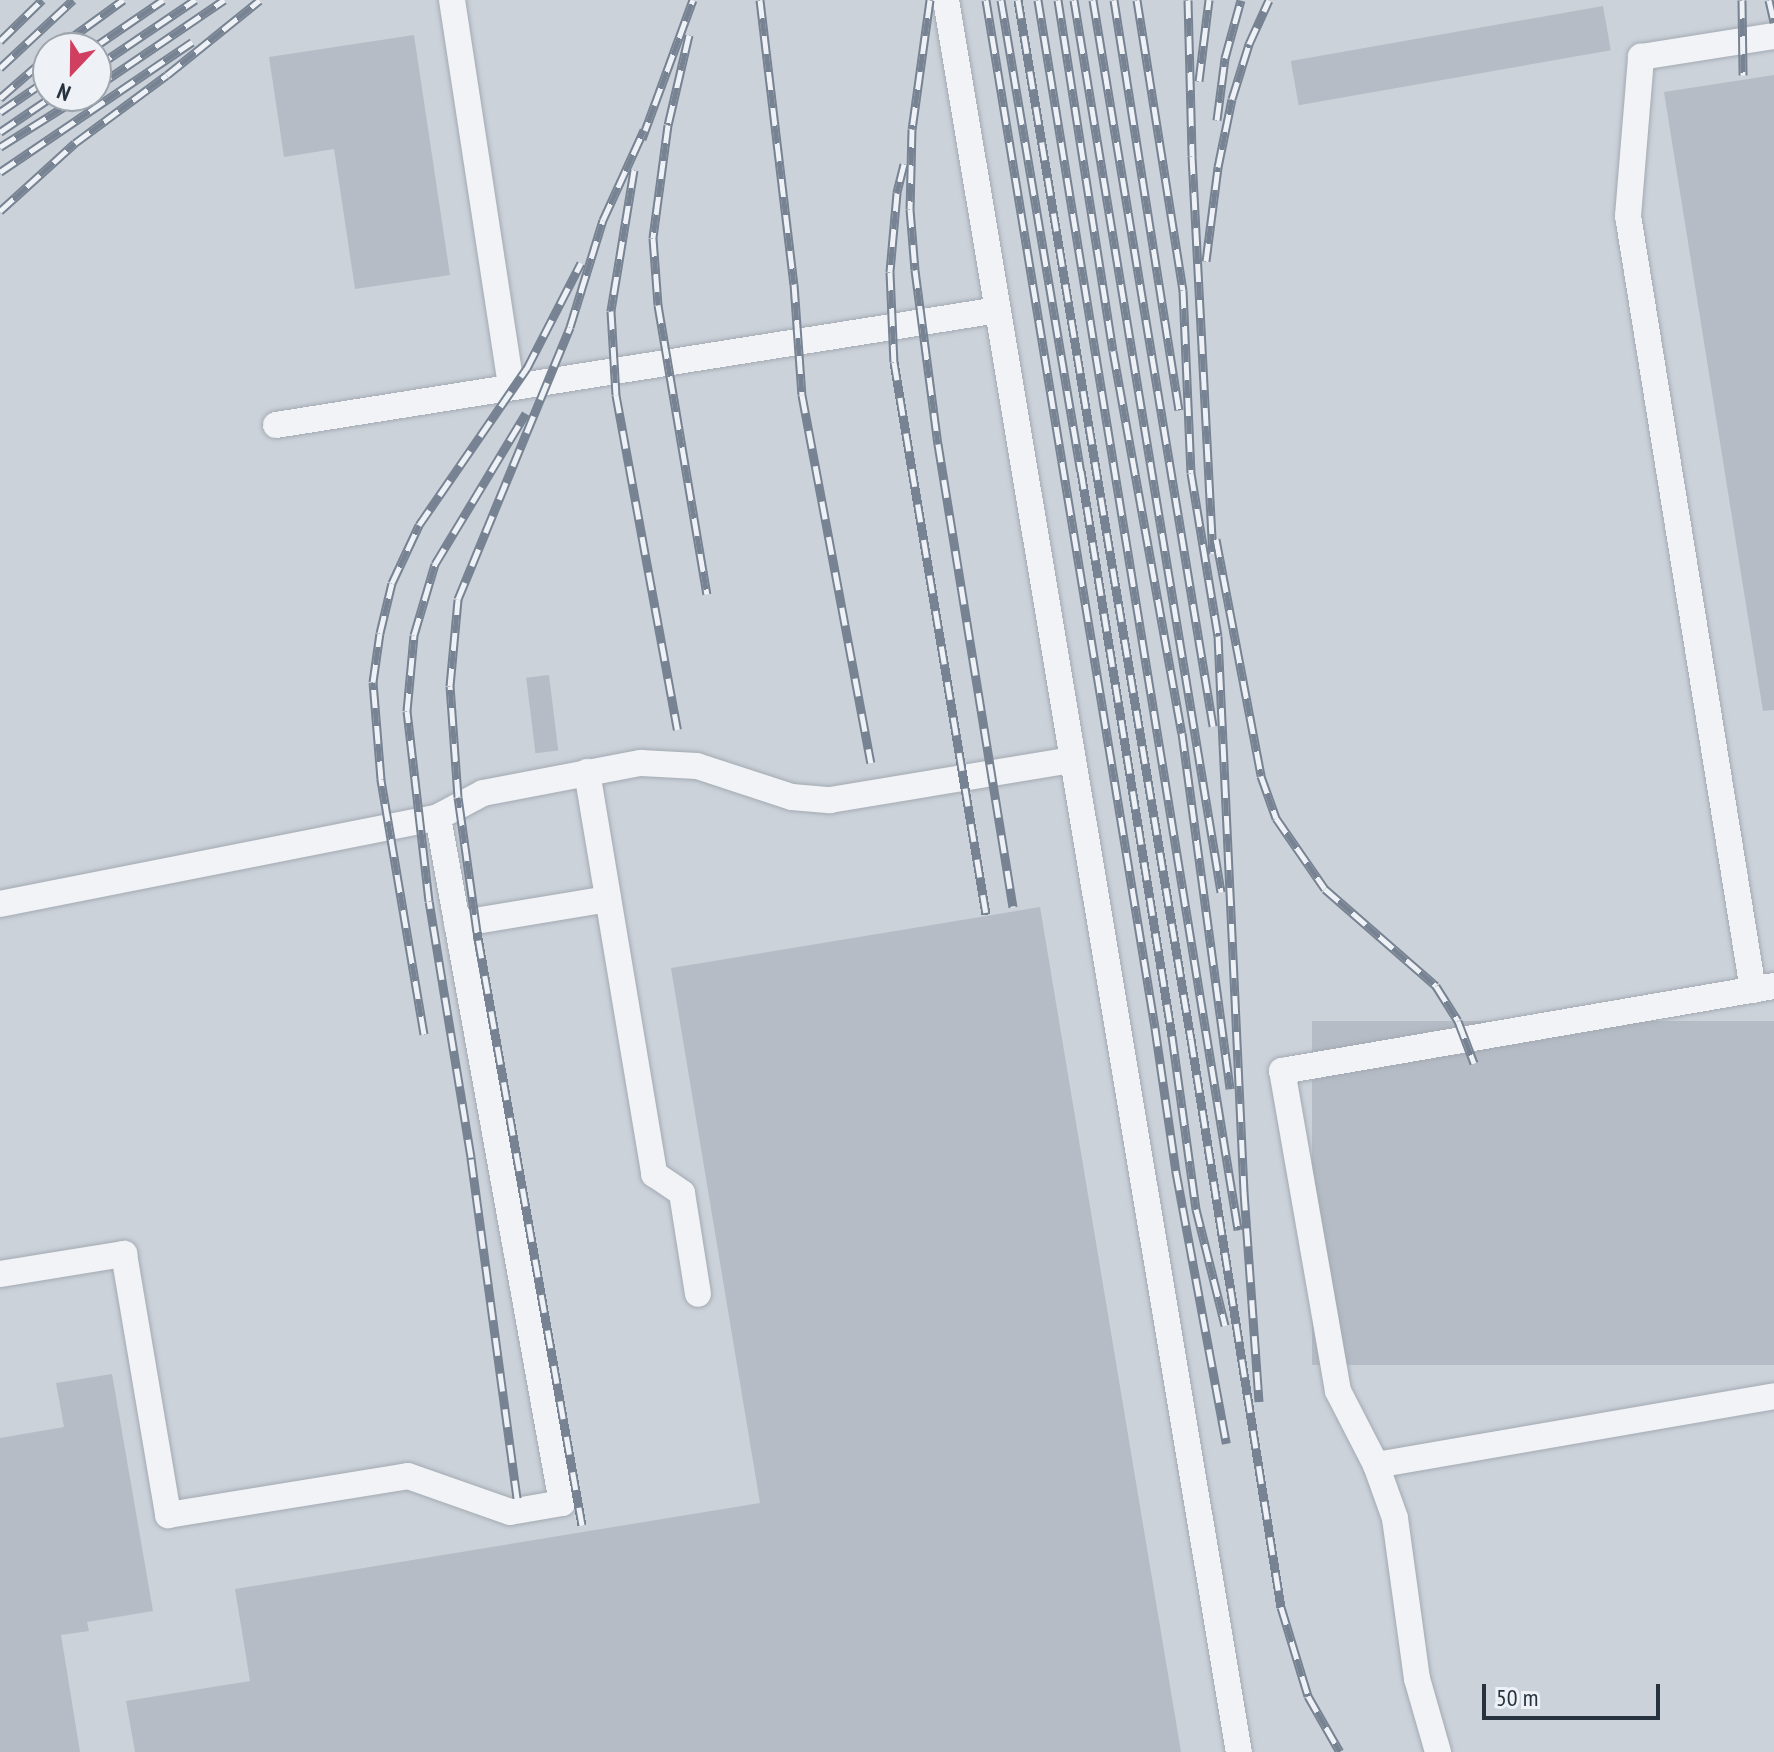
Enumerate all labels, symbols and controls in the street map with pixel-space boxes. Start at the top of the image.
north arrow [32,32,112,112]
text: N [53,77,75,108]
scale bar [1486,1668,1664,1718]
text: 50 m [1496,1682,1538,1713]

